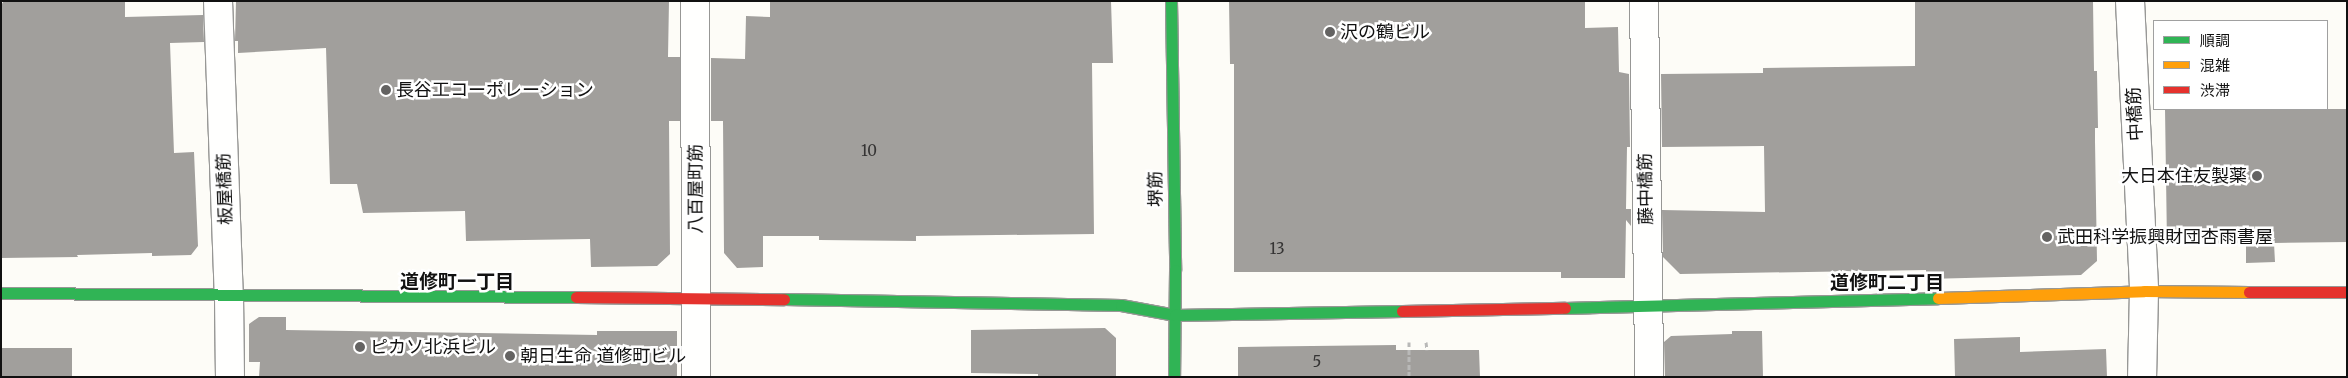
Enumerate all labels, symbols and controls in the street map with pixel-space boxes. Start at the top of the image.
legend [2153,20,2328,110]
place label: 沢の鶴ビル [1340,21,1430,43]
marker: 沢の鶴ビル [1324,26,1336,38]
text: 順調 [2200,31,2230,50]
text: 混雑 [2200,56,2230,75]
place label: 長谷工コーポレーション [396,79,594,101]
text: 渋滞 [2200,81,2230,100]
marker: 長谷工コーポレーション [380,84,392,96]
street label: 中橋筋 [2123,86,2147,142]
house number: 10 [861,142,877,160]
street label: 八百屋町筋 [685,144,707,234]
street label: 板屋橋筋 [213,153,237,225]
street label: 藤中橋筋 [1635,153,1657,225]
place label: 大日本住友製薬 [2121,165,2247,187]
marker: 大日本住友製薬 [2251,170,2263,182]
street label: 堺筋 [1145,171,1167,207]
place label: 武田科学振興財団杏雨書屋 [2057,226,2273,248]
marker: 武田科学振興財団杏雨書屋 [2041,231,2053,243]
house number: 13 [1270,240,1284,258]
district label: 道修町一丁目 [400,271,514,293]
district label: 道修町二丁目 [1830,272,1944,294]
place label: ピカソ北浜ビル [370,336,496,358]
marker: ピカソ北浜ビル [354,341,366,353]
place label: 朝日生命 道修町ビル [520,345,686,367]
marker: 朝日生命 道修町ビル [504,350,516,362]
house number: 5 [1313,353,1321,371]

